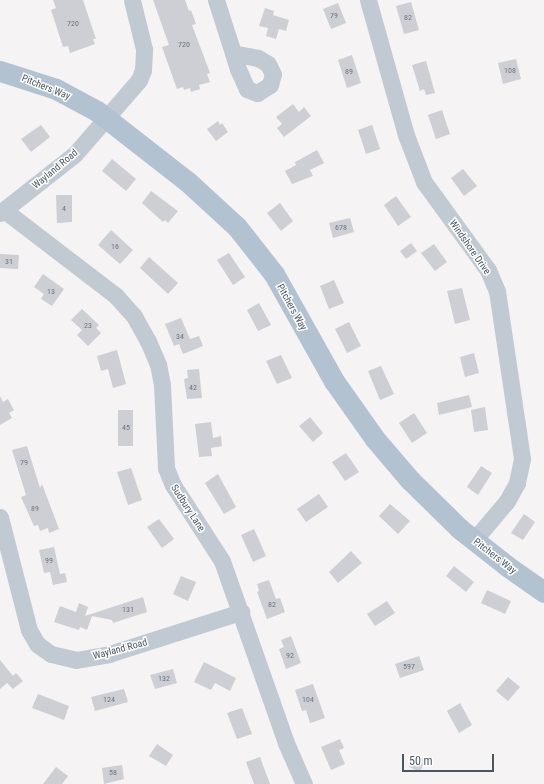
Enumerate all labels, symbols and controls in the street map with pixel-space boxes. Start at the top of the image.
house number: 79 [330,11,338,21]
house number: 82 [404,13,412,23]
house number: 720 [67,19,79,29]
house number: 720 [178,40,190,50]
house number: 108 [504,66,516,76]
house number: 89 [345,67,353,77]
street label: Pitchers Way [20,72,72,102]
street label: Wayland Road [30,147,80,191]
house number: 4 [62,204,66,214]
street label: Windshore Drive [447,217,493,277]
house number: 678 [335,223,347,233]
house number: 16 [111,242,119,252]
house number: 31 [5,257,13,267]
street label: Pitchers Way [274,282,310,332]
house number: 13 [47,287,55,297]
house number: 23 [84,321,92,331]
house number: 34 [176,332,184,342]
house number: 42 [189,383,197,393]
house number: 45 [122,423,130,433]
house number: 79 [20,458,28,468]
street label: Sudbury Lane [168,482,208,534]
house number: 89 [31,504,39,514]
street label: Pitchers Way [471,536,519,576]
house number: 99 [45,556,53,566]
house number: 82 [268,600,276,610]
house number: 131 [122,605,134,615]
street label: Wayland Road [92,636,148,662]
house number: 92 [286,651,294,661]
house number: 597 [403,662,415,672]
house number: 132 [158,674,170,684]
house number: 124 [103,695,115,705]
house number: 104 [302,695,314,705]
scale bar [404,746,496,772]
text: 50 m [409,754,433,768]
house number: 58 [109,768,117,778]

